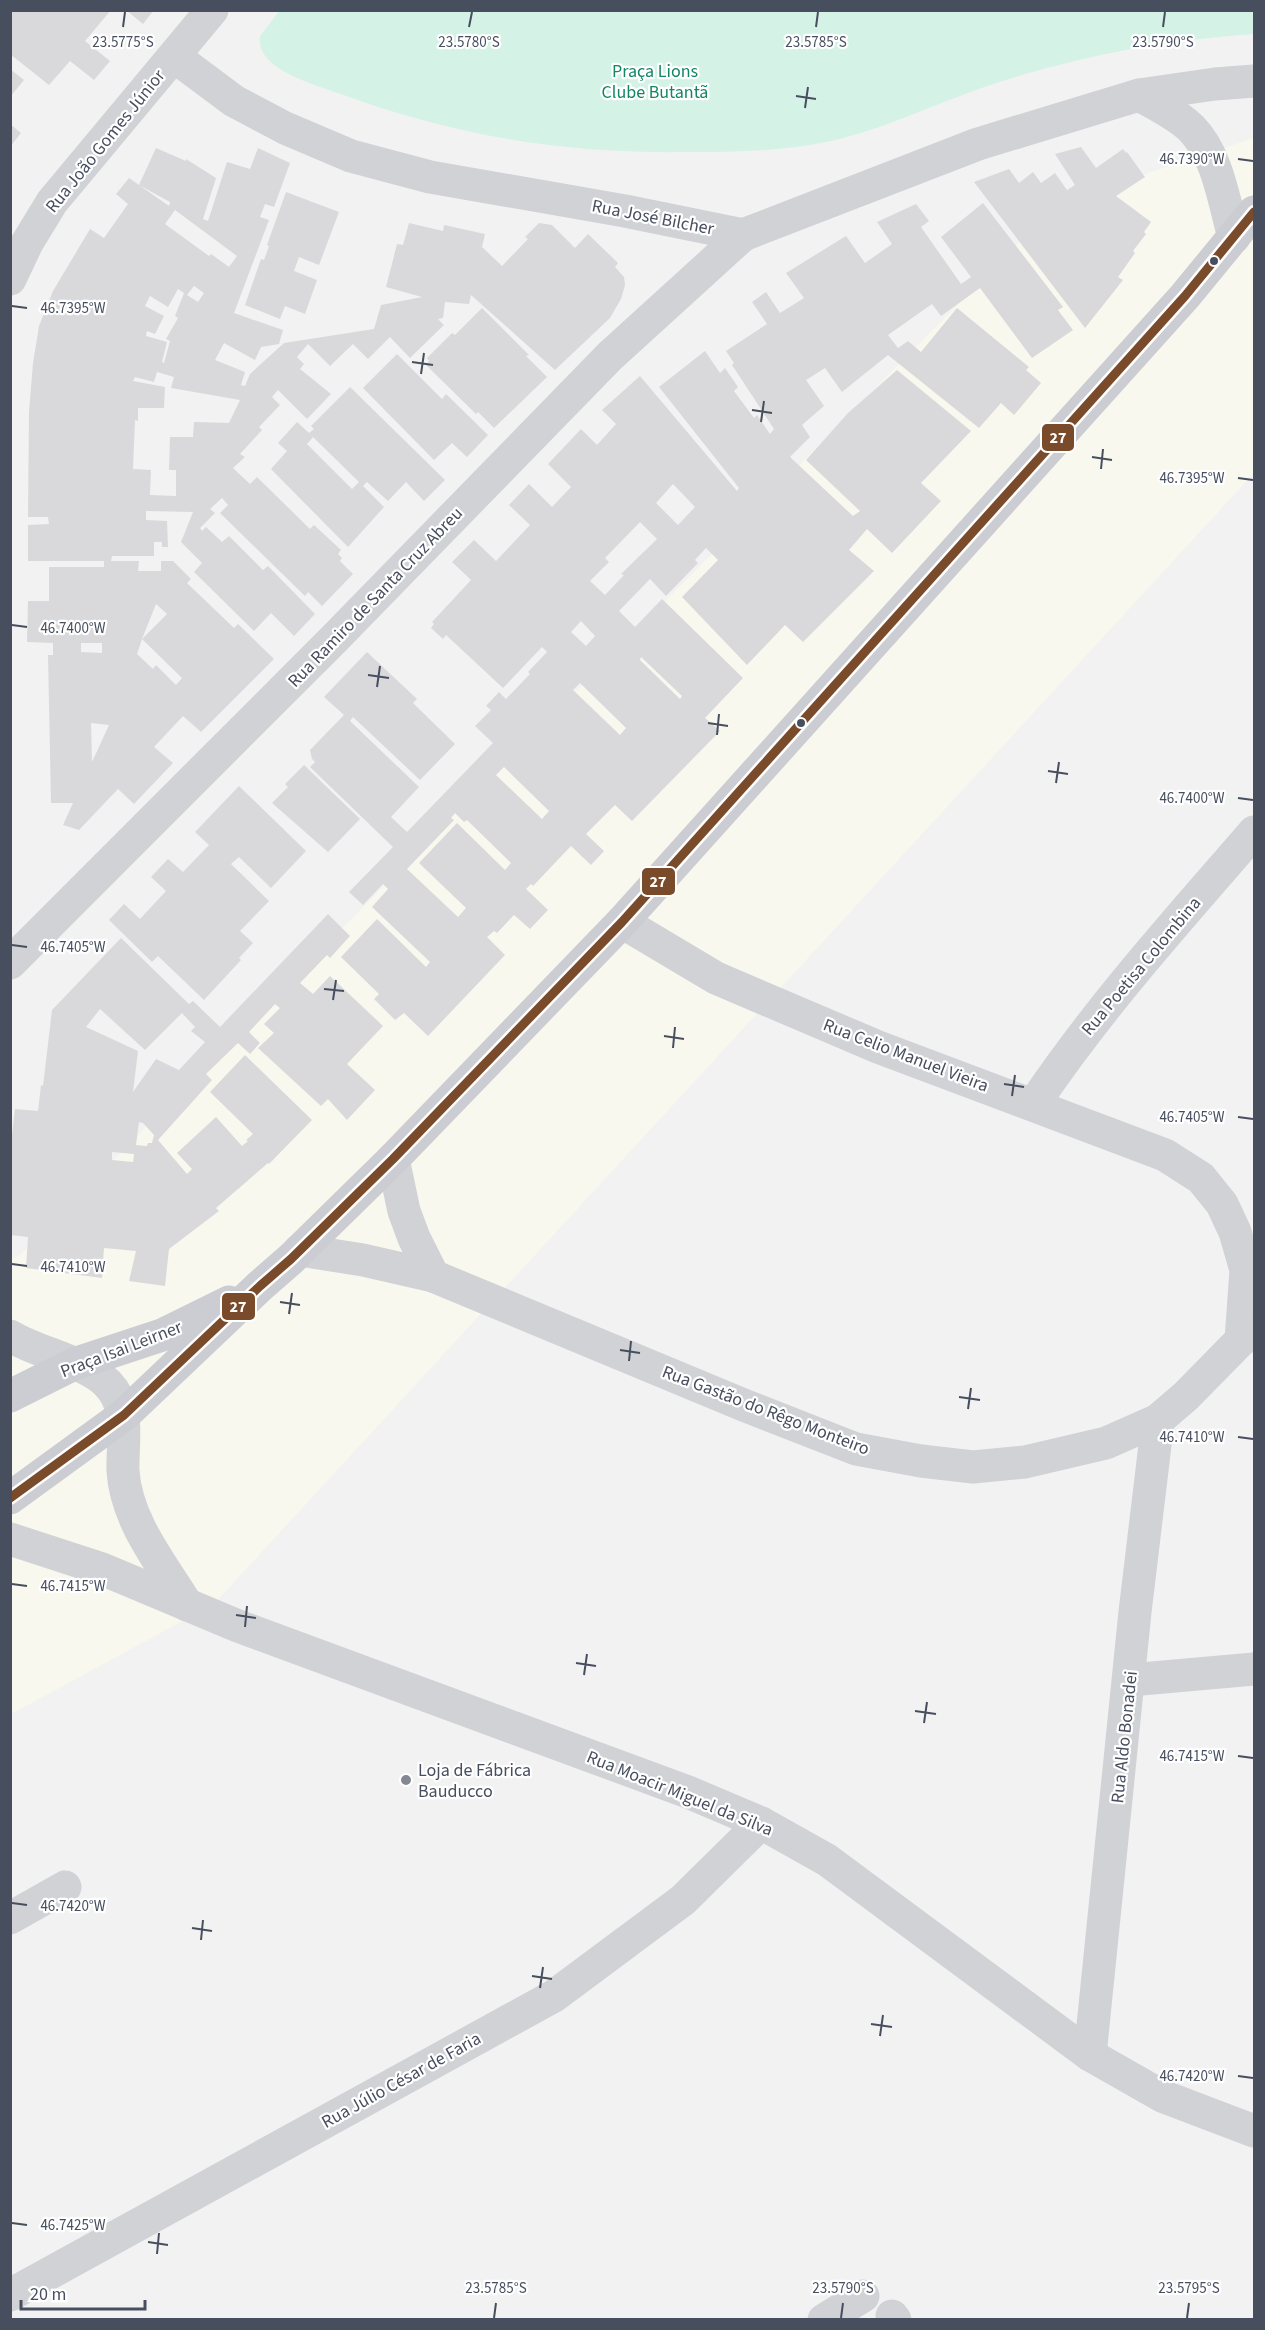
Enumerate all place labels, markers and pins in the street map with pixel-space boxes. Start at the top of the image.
unlabelled marker [1208,255,1220,267]
unlabelled marker [795,717,807,729]
place label: Loja de Fábrica Bauducco [418,1758,531,1804]
marker: Loja de Fábrica Bauducco [399,1773,413,1787]

